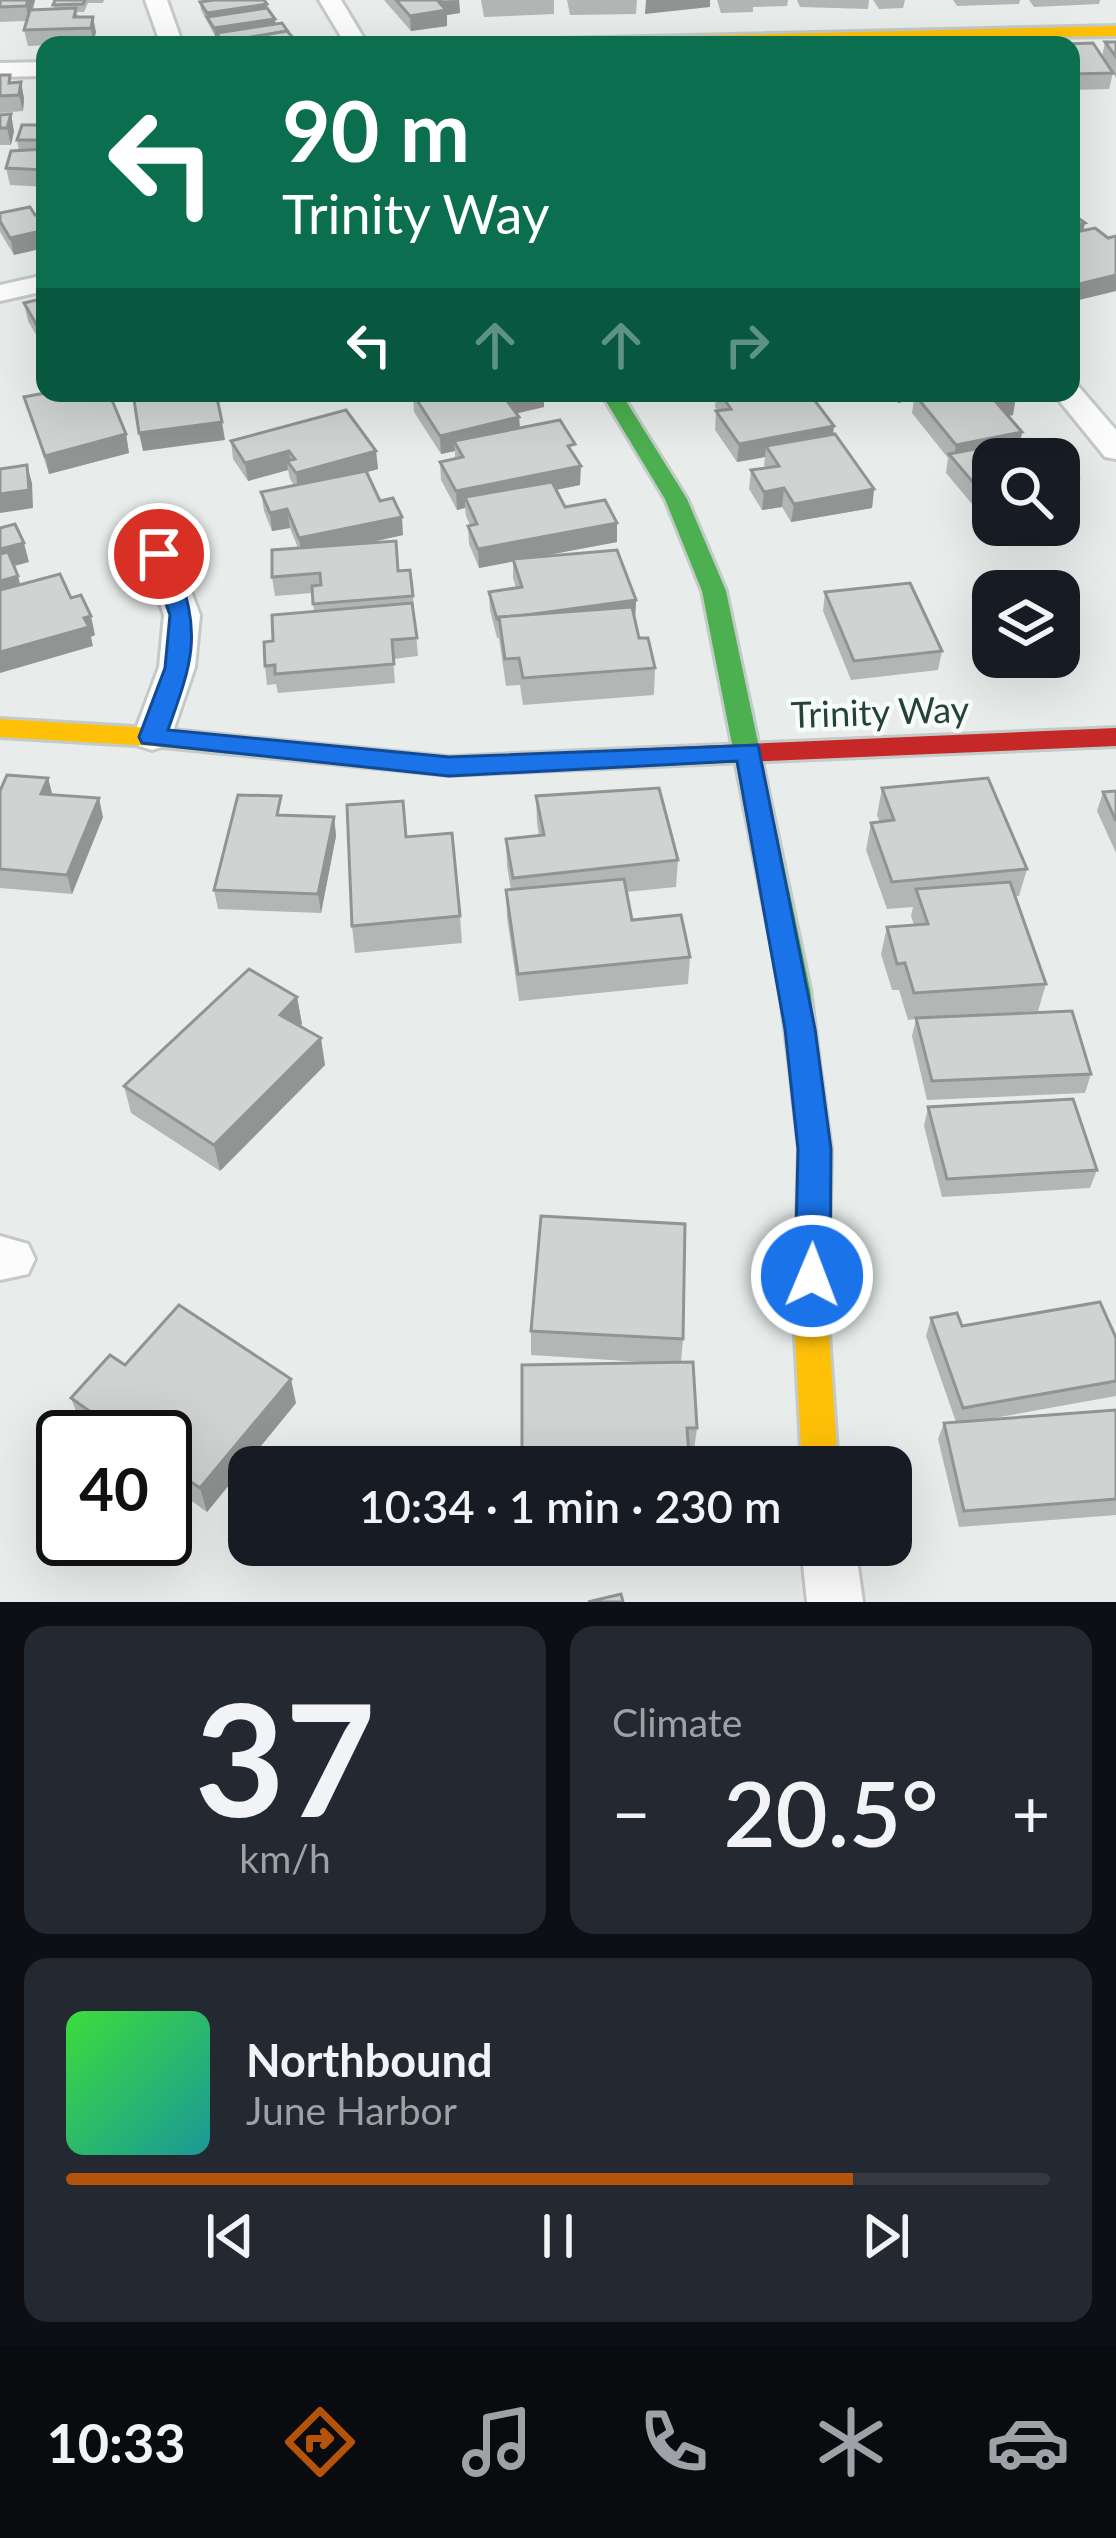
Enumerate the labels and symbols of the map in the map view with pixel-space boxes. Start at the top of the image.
pin [108,503,210,605]
street label: Trinity Way [790,686,970,736]
position arrow [749,1213,875,1339]
speed limit sign: 40 [36,1410,192,1566]

